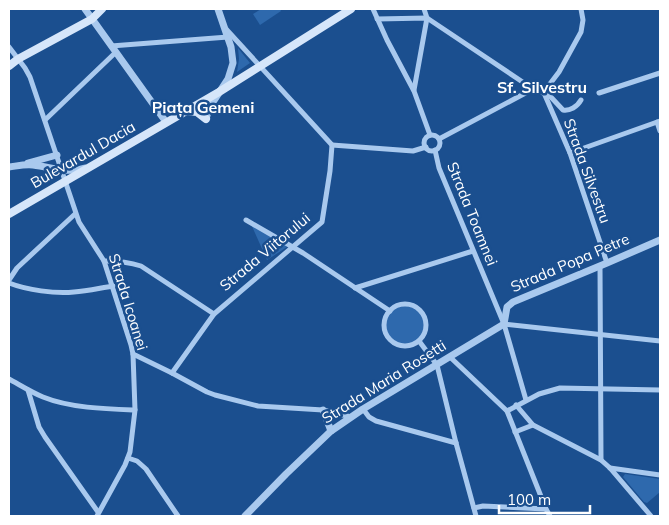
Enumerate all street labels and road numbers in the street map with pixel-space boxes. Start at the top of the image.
street label: Strada Silvestru [560,116,615,226]
street label: Bulevardul Dacia [27,117,139,192]
street label: Strada Toamnei [443,159,502,268]
street label: Strada Viitorului [216,208,314,295]
street label: Strada Popa Petre [508,229,632,296]
street label: Strada Icoanei [105,251,152,352]
street label: Strada Maria Rosetti [318,336,449,427]

